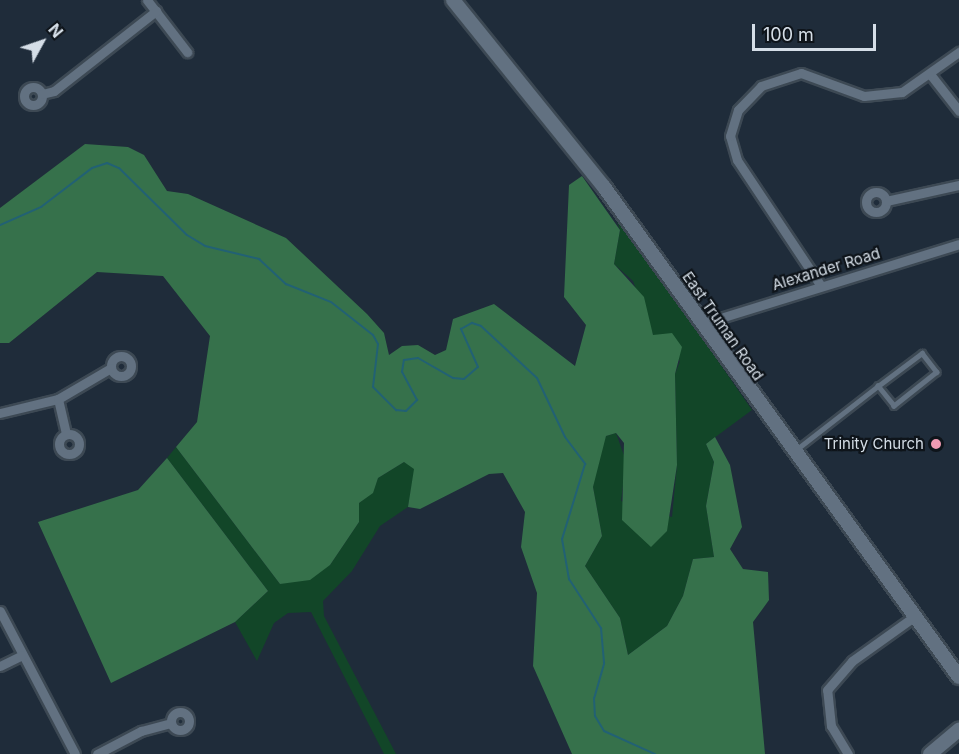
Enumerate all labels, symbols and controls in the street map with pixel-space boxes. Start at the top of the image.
north arrow [12,12,72,72]
scale bar [755,12,880,50]
text: N [44,19,67,42]
text: 100 m [763,24,814,45]
street label: Alexander Road [770,244,882,294]
street label: East Truman Road [679,268,767,384]
place label: Trinity Church [824,435,924,453]
marker: Trinity Church [929,437,943,451]

